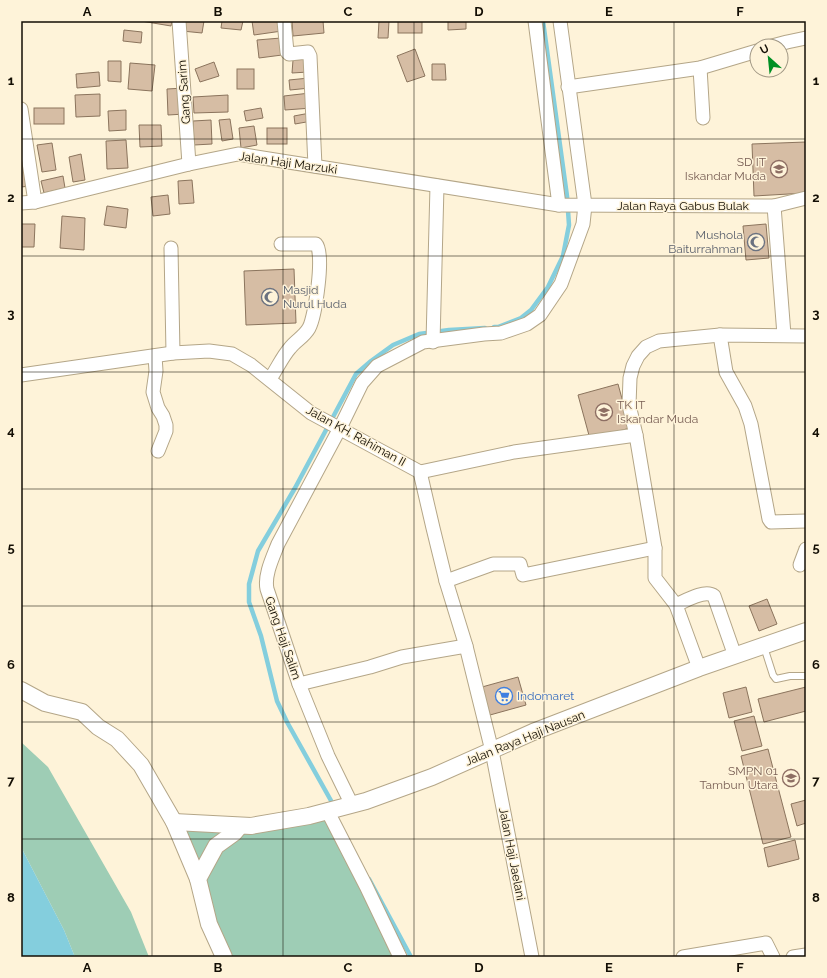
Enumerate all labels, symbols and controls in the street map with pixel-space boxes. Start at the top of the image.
text: A [83,4,92,19]
text: B [214,4,223,19]
text: C [344,4,353,19]
text: D [474,4,484,19]
text: E [605,4,613,19]
text: F [736,4,744,19]
north arrow [749,38,789,78]
text: U [758,42,771,57]
street label: Gang Sarim [175,59,193,125]
text: 1 [8,73,15,88]
text: 1 [813,73,820,88]
street label: Jalan Haji Marzuki [238,149,338,177]
place label: SD IT Iskandar Muda [685,155,767,183]
school or university icon: SD IT Iskandar Muda [769,159,789,179]
text: 2 [7,190,15,205]
text: 2 [812,190,820,205]
street label: Jalan Raya Gabus Bulak [617,199,750,213]
place label: Mushola Baiturrahman [668,228,743,256]
mosque icon: Mushola Baiturrahman [746,232,766,252]
place label: Masjid Nurul Huda [283,283,347,311]
mosque icon: Masjid Nurul Huda [260,287,280,307]
text: 3 [7,306,15,321]
text: 3 [812,306,820,321]
place label: TK IT Iskandar Muda [617,398,698,426]
school or university icon: TK IT Iskandar Muda [594,402,614,422]
street label: Jalan KH. Rahiman II [304,403,408,469]
text: 4 [7,423,15,438]
text: 4 [812,423,820,438]
text: 5 [7,540,15,555]
text: 5 [812,540,820,555]
street label: Gang Haji Salim [262,595,304,681]
text: 6 [7,657,15,672]
text: 6 [812,657,820,672]
supermarket icon: Indomaret [494,686,514,706]
place label: Indomaret [517,689,574,703]
street label: Jalan Raya Haji Nausan [463,708,587,768]
place label: SMPN 01 Tambun Utara [699,764,778,792]
school or university icon: SMPN 01 Tambun Utara [781,768,801,788]
text: 7 [7,773,15,788]
text: 7 [812,773,820,788]
street label: Jalan Haji Jaelani [496,806,528,902]
text: 8 [7,890,15,905]
text: 8 [812,890,820,905]
text: A [83,960,92,975]
text: B [214,960,223,975]
text: C [344,960,353,975]
text: D [474,960,484,975]
text: E [605,960,613,975]
text: F [736,960,744,975]

